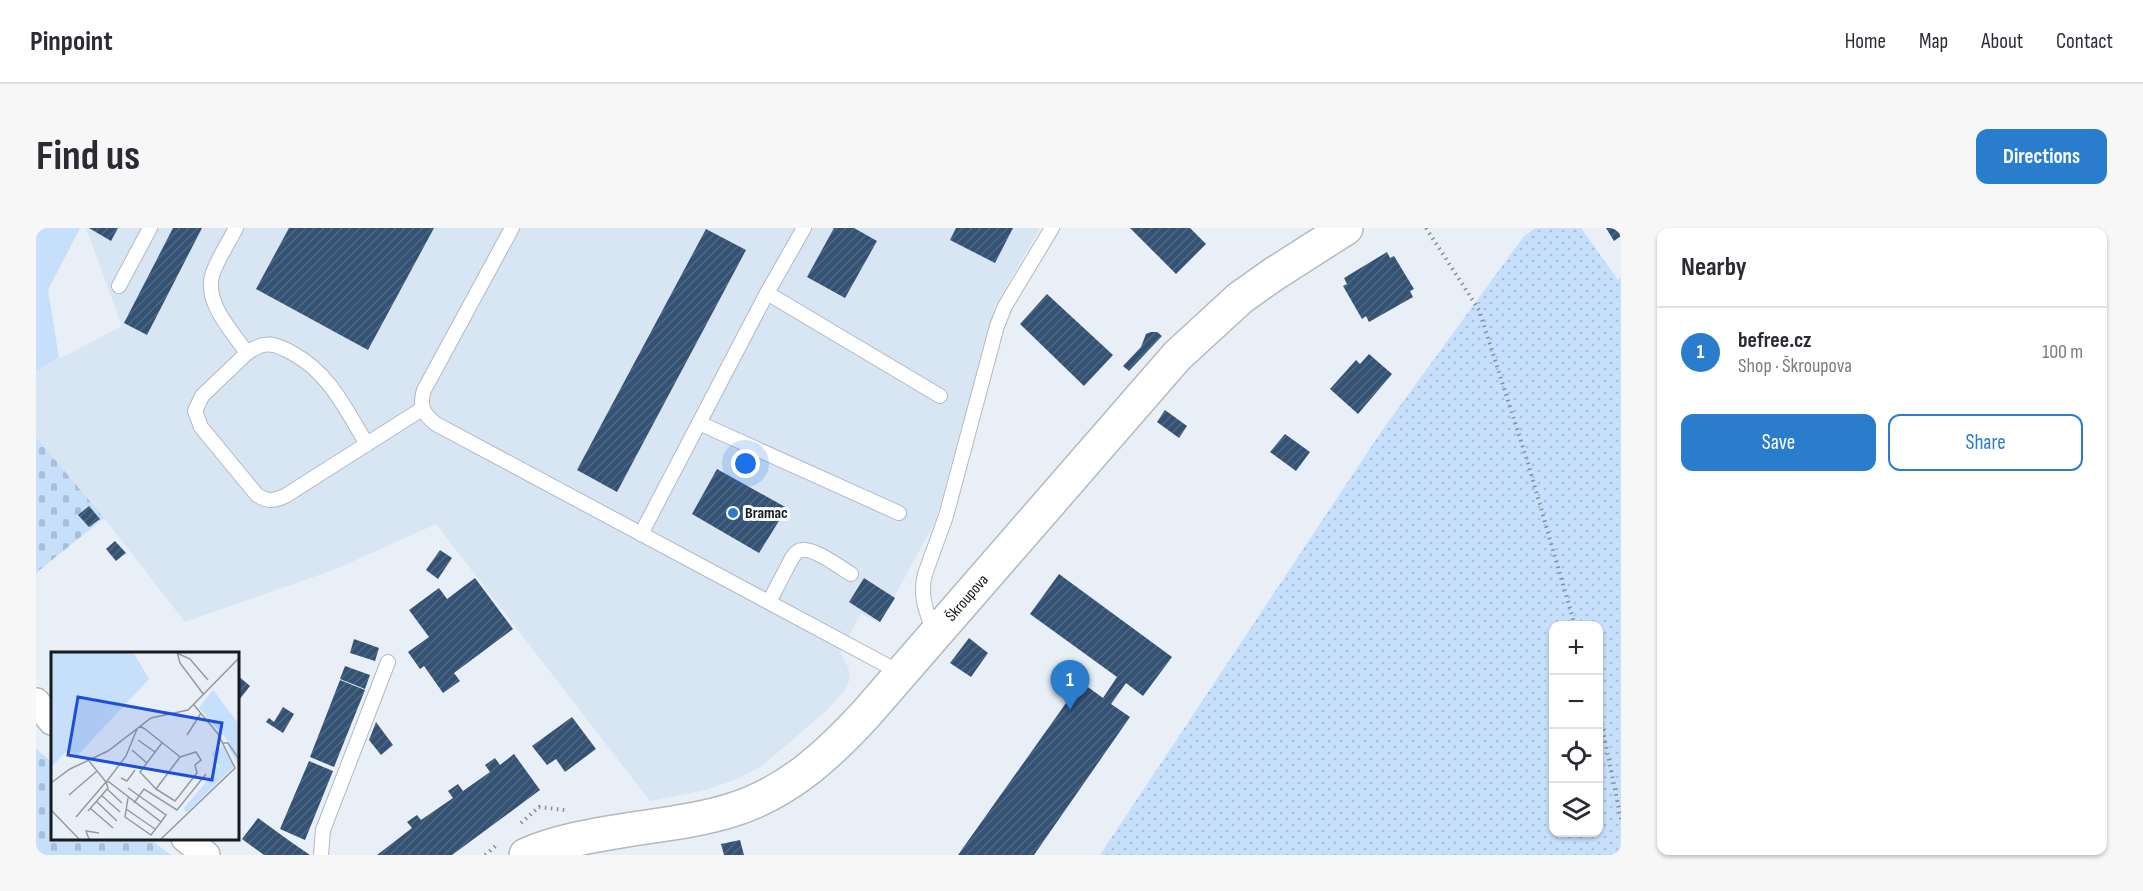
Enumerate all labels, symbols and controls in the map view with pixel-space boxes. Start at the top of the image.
text: Pinpoint [30,25,113,58]
text: Home [1845,29,1886,54]
text: Map [1919,29,1948,54]
text: About [1981,29,2023,54]
text: Contact [2056,29,2113,54]
button: Directions [1976,129,2107,184]
text: Find us [36,131,140,182]
text: Nearby [1681,252,1747,283]
text: befree.cz [1738,327,1812,354]
text: 1 [1697,340,1704,364]
text: 100 m [2042,340,2083,364]
text: Shop · Škroupova [1738,354,1852,378]
button: Save [1681,414,1876,471]
button: Share [1888,414,2083,471]
your location [731,449,760,478]
place label: Bramac [745,504,788,523]
marker: Bramac [726,506,740,520]
street label: Škroupova [941,570,992,625]
map controls [1549,621,1603,837]
button: + [1549,621,1603,675]
inset map [51,652,238,840]
pin: 1 [1050,660,1090,710]
button: − [1549,675,1603,729]
button: locate [1549,729,1603,783]
button: layers [1549,783,1603,837]

